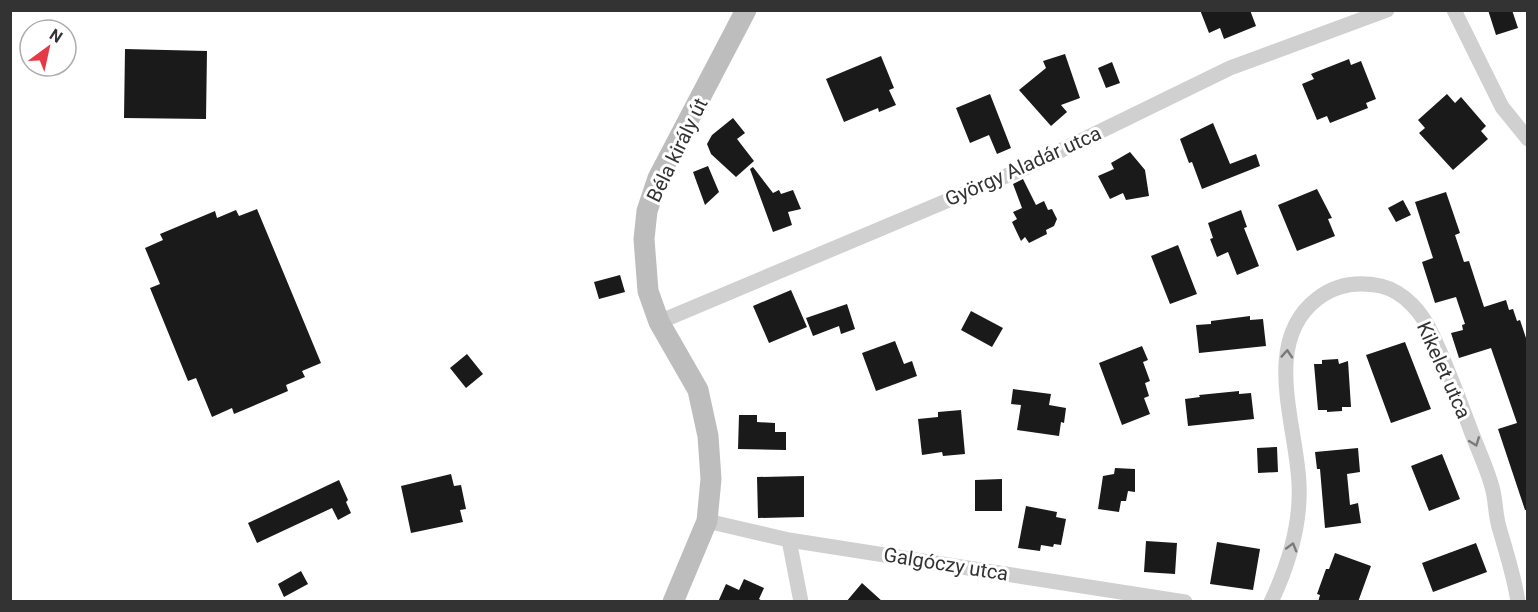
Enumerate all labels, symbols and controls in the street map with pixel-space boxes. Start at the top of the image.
north arrow [18,18,78,78]
text: N [46,25,66,47]
street label: Béla király út [641,94,713,206]
street label: György Aladár utca [941,121,1105,211]
street label: Kikelet utca [1412,318,1476,422]
one-way arrow [1280,349,1293,358]
one-way arrow [1468,435,1480,446]
street label: Galgóczy utca [882,542,1010,586]
one-way arrow [1285,542,1297,553]

